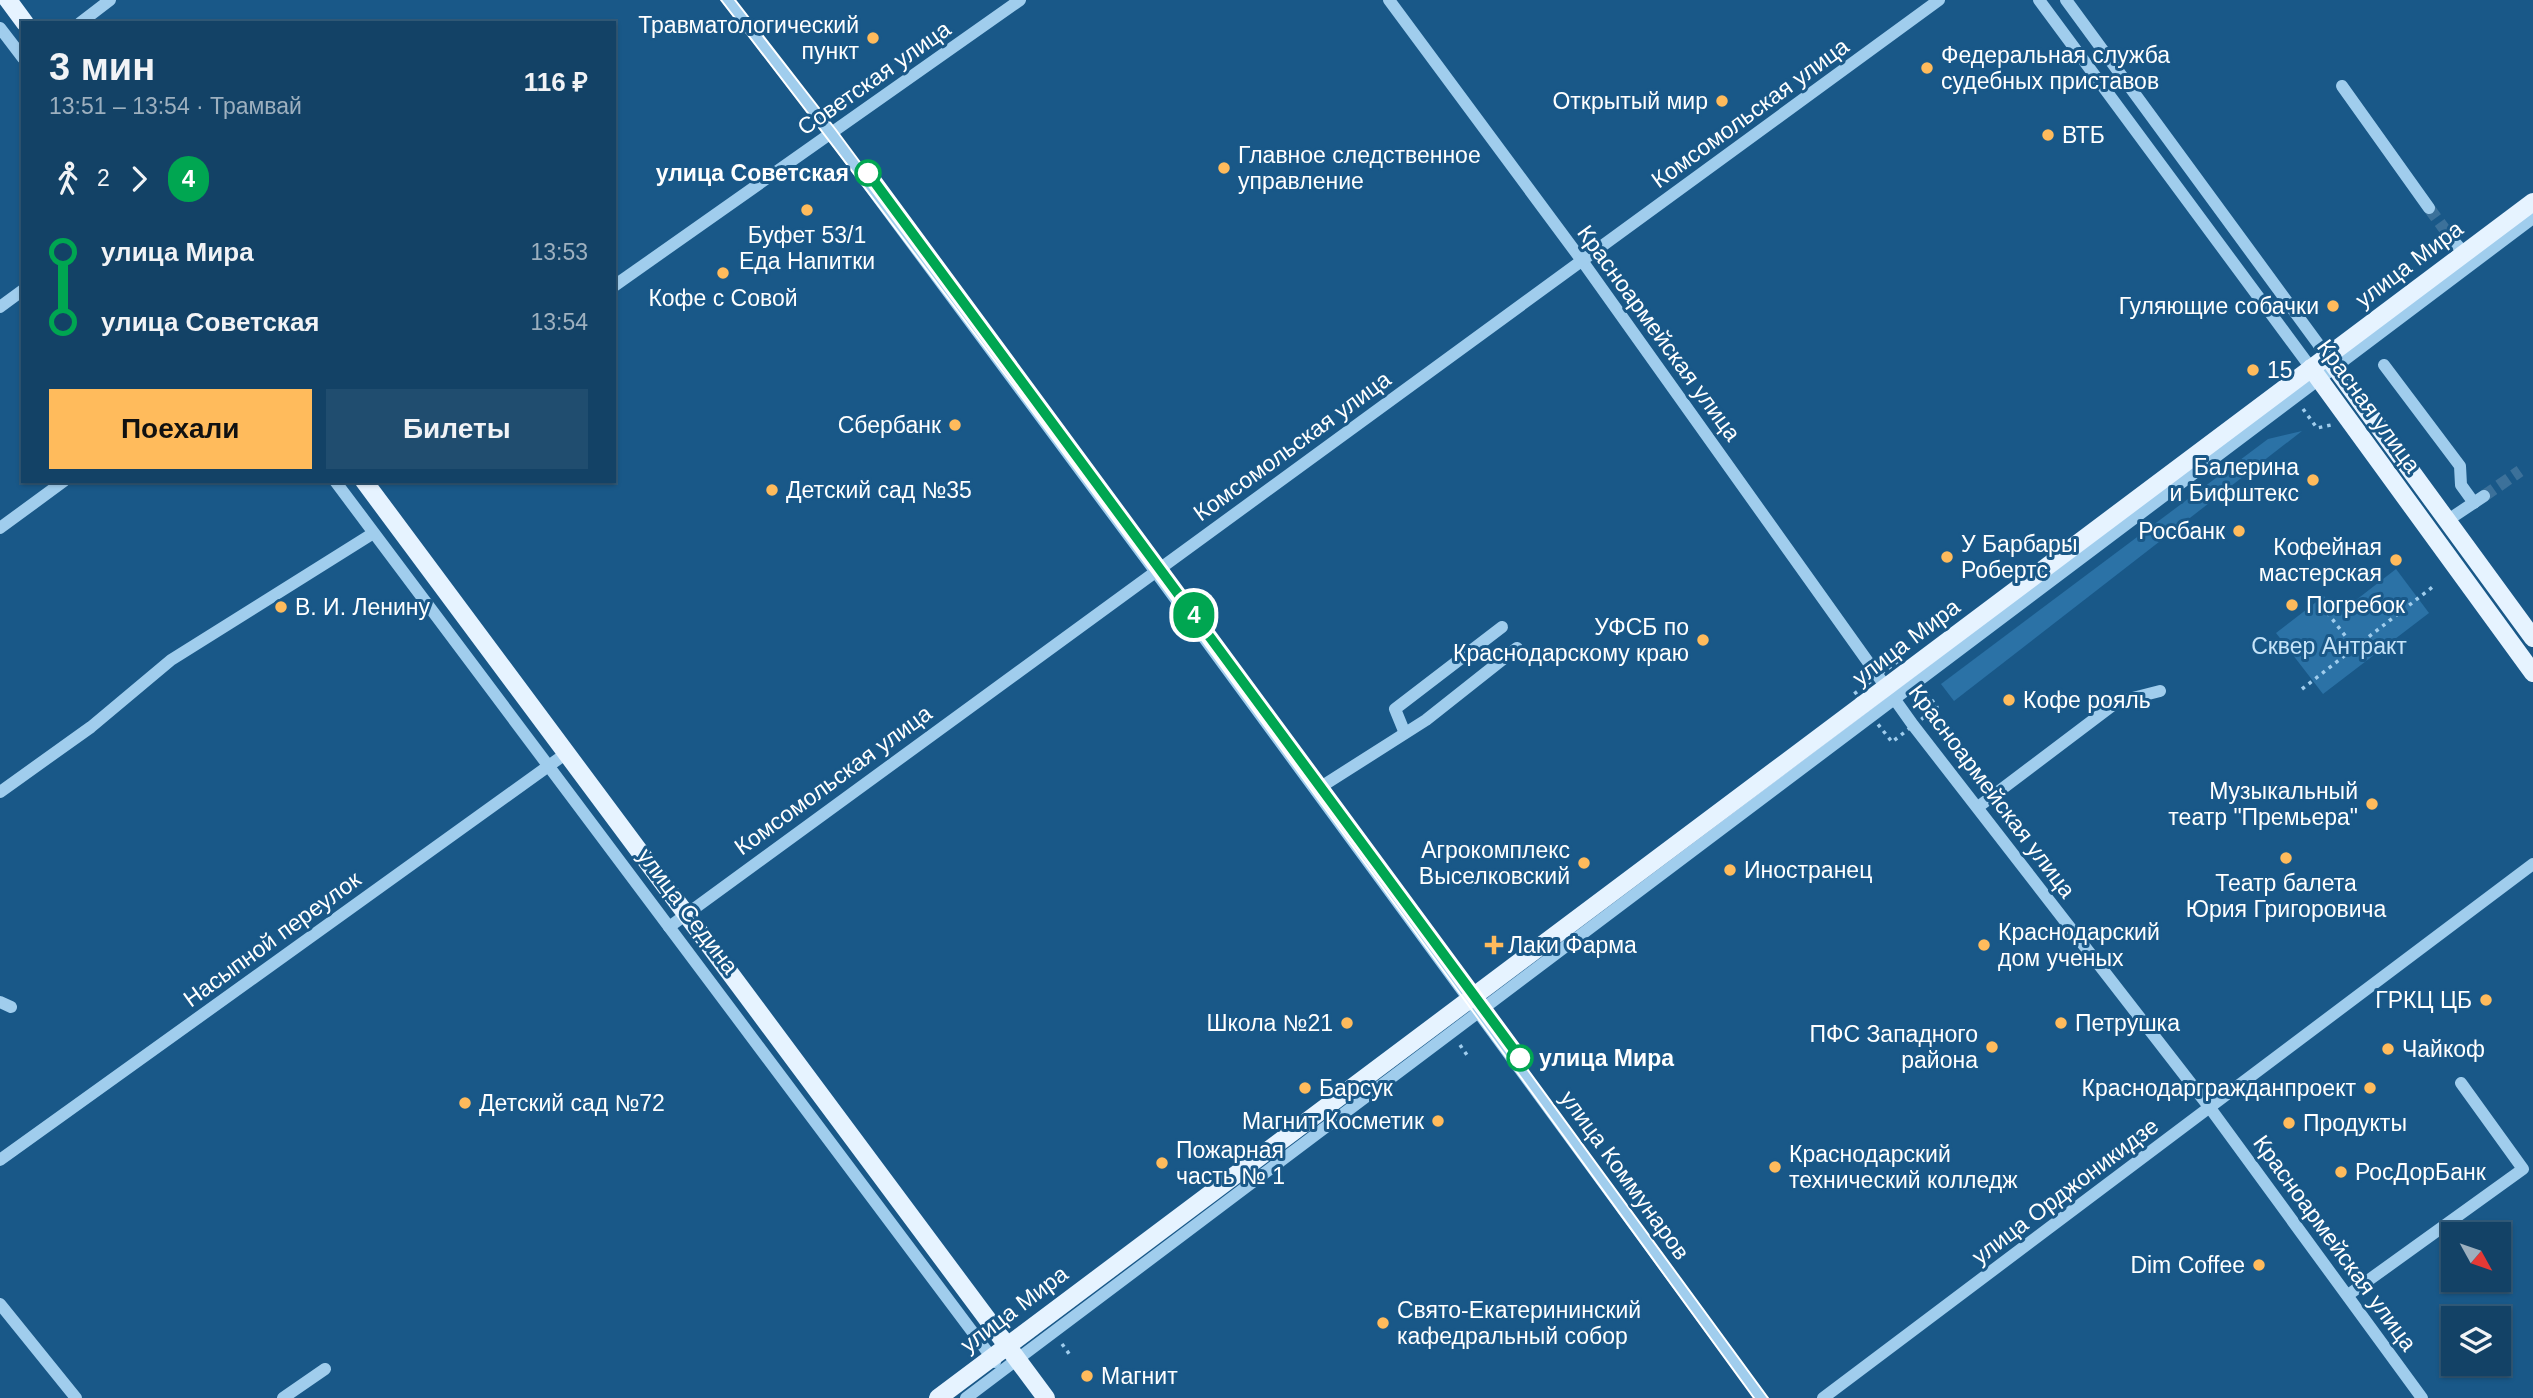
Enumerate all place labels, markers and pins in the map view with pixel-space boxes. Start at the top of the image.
place label: Травматологический пункт [638,12,859,64]
marker: Травматологический пункт [865,30,881,46]
place label: Федеральная служба судебных приставов [1941,42,2170,94]
marker: Федеральная служба судебных приставов [1919,60,1935,76]
place label: Открытый мир [1552,88,1708,114]
marker: Открытый мир [1714,93,1730,109]
place label: ВТБ [2062,122,2105,148]
marker: ВТБ [2040,127,2056,143]
place label: Главное следственное управление [1238,142,1481,194]
place label: улица Советская [656,160,849,186]
marker: улица Советская [855,160,881,186]
marker: Главное следственное управление [1216,160,1232,176]
marker: Буфет 53/1 Еда Напитки [799,202,815,218]
place label: Буфет 53/1 Еда Напитки [739,222,875,274]
marker: Кофе с Совой [715,265,731,281]
place label: Кофе с Совой [648,285,798,311]
place label: Гуляющие собачки [2119,293,2319,319]
marker: Гуляющие собачки [2325,298,2341,314]
place label: 15 [2267,357,2293,383]
marker: 15 [2245,362,2261,378]
place label: Сбербанк [838,412,942,438]
marker: Сбербанк [947,417,963,433]
place label: Балерина и Бифштекс [2170,454,2299,506]
marker: Балерина и Бифштекс [2305,472,2321,488]
place label: Детский сад №35 [786,477,972,503]
marker: Детский сад №35 [764,482,780,498]
place label: Росбанк [2138,518,2226,544]
marker: Росбанк [2231,523,2247,539]
place label: У Барбары Робертс [1961,531,2077,583]
place label: Кофейная мастерская [2259,534,2382,586]
marker: У Барбары Робертс [1939,549,1955,565]
marker: Кофейная мастерская [2388,552,2404,568]
place label: Погребок [2306,592,2406,618]
place label: В. И. Ленину [295,594,431,620]
marker: Погребок [2284,597,2300,613]
marker: В. И. Ленину [273,599,289,615]
place label: УФСБ по Краснодарскому краю [1453,614,1689,666]
marker: УФСБ по Краснодарскому краю [1695,632,1711,648]
place label: Кофе рояль [2023,687,2151,713]
marker: Кофе рояль [2001,692,2017,708]
place label: Музыкальный театр "Премьера" [2168,778,2358,830]
marker: Музыкальный театр "Премьера" [2364,796,2380,812]
place label: Агрокомплекс Выселковский [1419,837,1570,889]
marker: Театр балета Юрия Григоровича [2278,850,2294,866]
marker: Агрокомплекс Выселковский [1576,855,1592,871]
place label: Иностранец [1744,857,1872,883]
marker: Иностранец [1722,862,1738,878]
place label: Театр балета Юрия Григоровича [2186,870,2387,922]
place label: Краснодарский дом ученых [1998,919,2160,971]
place label: Лаки Фарма [1508,932,1637,958]
marker: Лаки Фарма [1486,937,1502,953]
marker: Краснодарский дом ученых [1976,937,1992,953]
place label: ГРКЦ ЦБ [2375,987,2472,1013]
marker: ГРКЦ ЦБ [2478,992,2494,1008]
place label: Школа №21 [1206,1010,1333,1036]
place label: Петрушка [2075,1010,2180,1036]
marker: Школа №21 [1339,1015,1355,1031]
marker: Петрушка [2053,1015,2069,1031]
place label: ПФС Западного района [1809,1021,1978,1073]
place label: Чайкоф [2402,1036,2485,1062]
marker: ПФС Западного района [1984,1039,2000,1055]
marker: Чайкоф [2380,1041,2396,1057]
marker: улица Мира [1507,1045,1533,1071]
place label: улица Мира [1539,1045,1674,1071]
place label: Барсук [1319,1075,1394,1101]
place label: Краснодаргражданпроект [2082,1075,2356,1101]
marker: Барсук [1297,1080,1313,1096]
marker: Краснодаргражданпроект [2362,1080,2378,1096]
place label: Детский сад №72 [479,1090,665,1116]
marker: Детский сад №72 [457,1095,473,1111]
place label: Магнит Косметик [1242,1108,1425,1134]
place label: Продукты [2303,1110,2407,1136]
marker: Магнит Косметик [1430,1113,1446,1129]
marker: Продукты [2281,1115,2297,1131]
place label: Пожарная часть № 1 [1176,1137,1285,1189]
place label: Краснодарский технический колледж [1789,1141,2018,1193]
marker: Пожарная часть № 1 [1154,1155,1170,1171]
marker: Краснодарский технический колледж [1767,1159,1783,1175]
place label: РосДорБанк [2355,1159,2487,1185]
marker: РосДорБанк [2333,1164,2349,1180]
place label: Dim Coffee [2130,1252,2245,1278]
marker: Dim Coffee [2251,1257,2267,1273]
place label: Свято-Екатерининский кафедральный собор [1397,1297,1641,1349]
marker: Свято-Екатерининский кафедральный собор [1375,1315,1391,1331]
place label: Магнит [1101,1363,1178,1389]
marker: Магнит [1079,1368,1095,1384]

